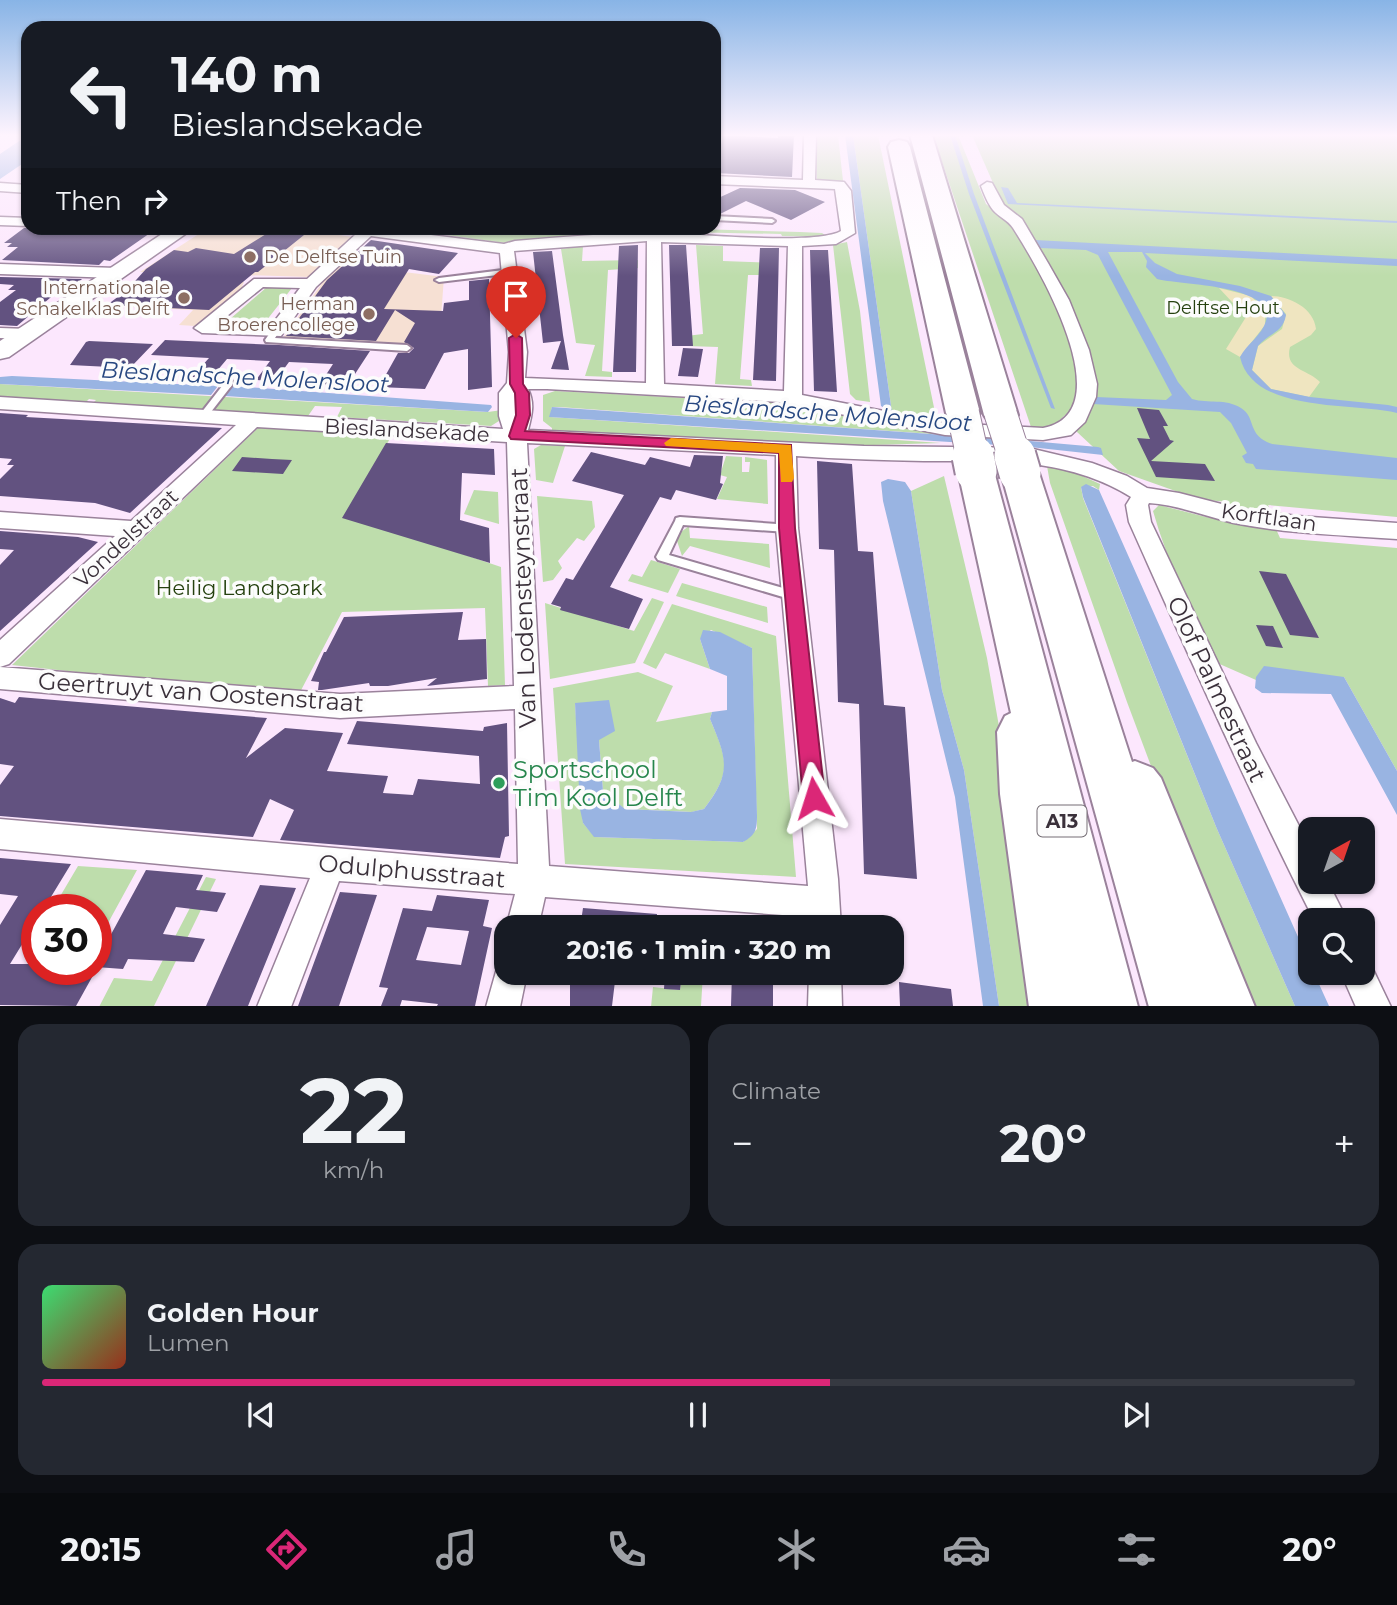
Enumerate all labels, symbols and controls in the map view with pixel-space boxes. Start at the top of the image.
text: 140 m [171,45,323,104]
icon: left [56,49,147,140]
text: Bieslandsekade [171,105,423,144]
icon: right [136,182,174,220]
text: Then [56,185,122,217]
place label: De Delftse Tuin [264,246,402,268]
marker: De Delftse Tuin [242,249,258,265]
pin [486,266,546,338]
place label: Internationale Schakelklas Delft [16,277,170,320]
icon: arrive [497,277,535,315]
marker: Internationale Schakelklas Delft [176,290,192,306]
place label: Herman Broerencollege [217,293,355,336]
park label: Delftse Hout [1166,297,1280,319]
marker: Herman Broerencollege [361,306,377,322]
water label: Bieslandsche Molensloot [100,355,391,399]
water label: Bieslandsche Molensloot [683,389,974,437]
street label: Bieslandsekade [324,413,490,447]
street label: Van Lodensteynstraat [504,467,542,729]
street label: Vondelstraat [69,483,183,593]
street label: Korftlaan [1220,498,1318,536]
park label: Heilig Landpark [155,575,323,600]
street label: Olof Palmestraat [1161,591,1273,787]
street label: Geertruyt van Oostenstraat [37,666,365,718]
place label: Sportschool Tim Kool Delft [513,755,683,812]
position arrow [777,761,851,835]
marker: Sportschool Tim Kool Delft [491,775,507,791]
road number: A13 [1038,806,1086,836]
north arrow [1298,817,1376,894]
map controls [1298,817,1375,985]
street label: Odulphusstraat [317,848,507,894]
speed limit sign: 30 [21,894,112,985]
button: search [1298,908,1375,985]
text: 20:16 · 1 min · 320 m [566,934,832,966]
text: 22 [300,1055,407,1166]
text: Climate [732,1077,821,1105]
text: 20° [999,1112,1087,1175]
text: − [732,1120,753,1167]
text: + [1333,1120,1355,1167]
text: km/h [323,1156,384,1184]
text: Golden Hour [147,1297,319,1329]
text: Lumen [147,1329,230,1357]
icon: previous [242,1396,280,1434]
icon: pause [679,1396,717,1434]
icon: next [1117,1396,1155,1434]
icon: directions [262,1525,311,1574]
icon: music [432,1525,481,1574]
icon: phone [602,1525,651,1574]
icon: climate [772,1525,821,1574]
icon: car [942,1525,991,1574]
icon: filters [1112,1525,1161,1574]
text: 20:15 [61,1530,141,1569]
text: 20° [1282,1530,1336,1569]

